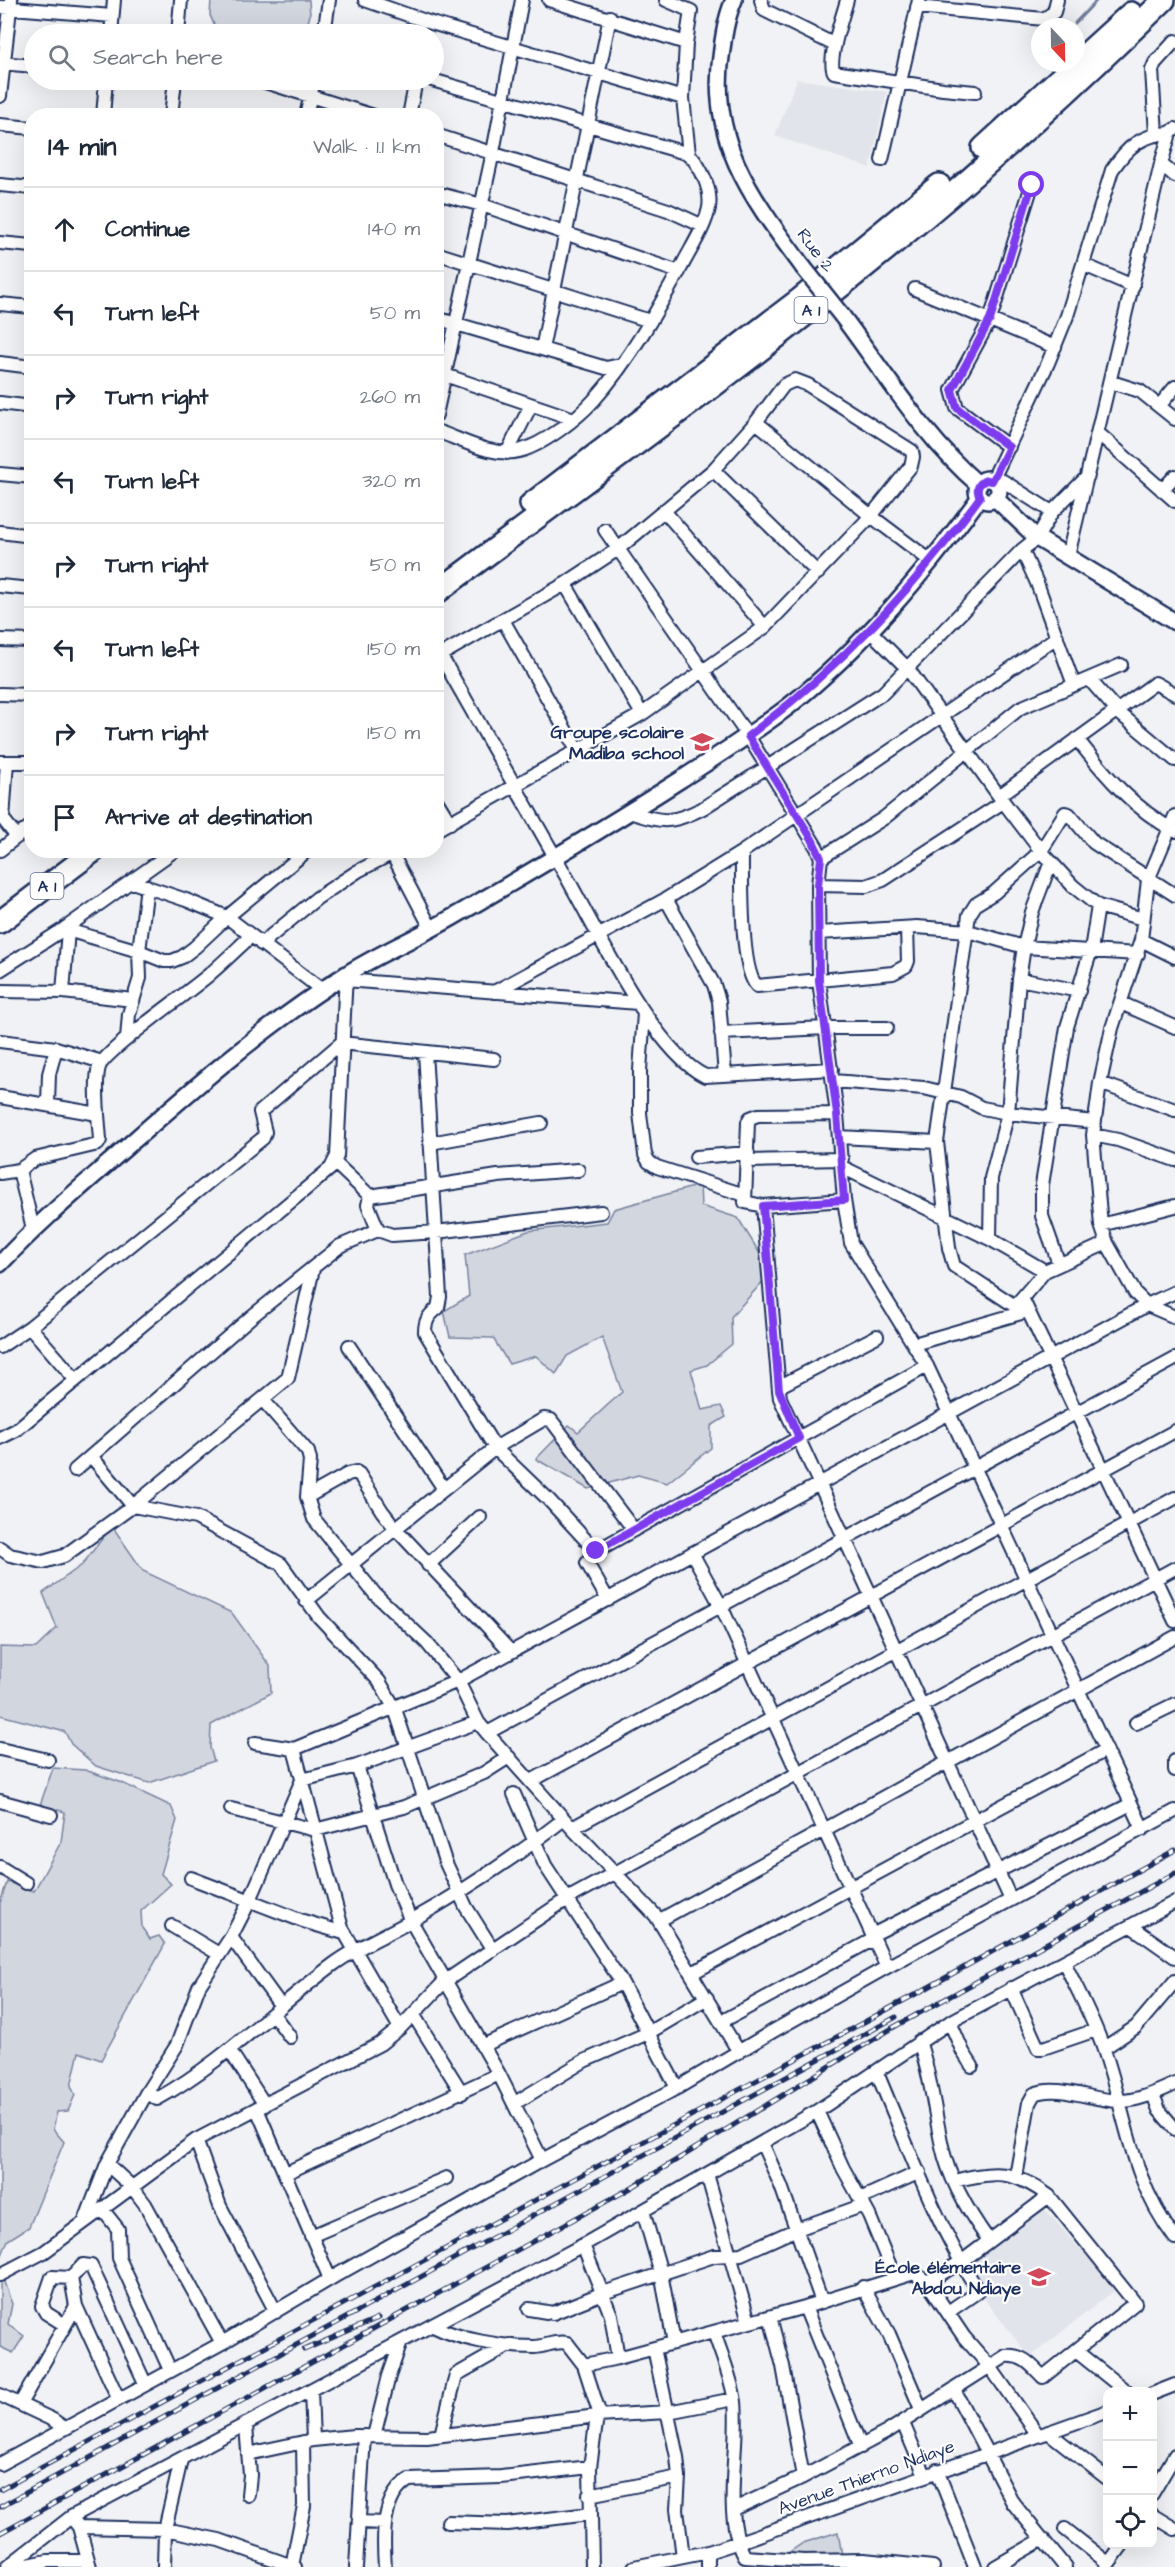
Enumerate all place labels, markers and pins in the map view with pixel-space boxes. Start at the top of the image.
place label: Groupe scolaire Madiba school [550,720,684,766]
school or university icon: Groupe scolaire Madiba school [689,729,715,755]
place label: École élémentaire Abdou Ndiaye [875,2255,1021,2302]
school or university icon: École élémentaire Abdou Ndiaye [1026,2264,1052,2290]

